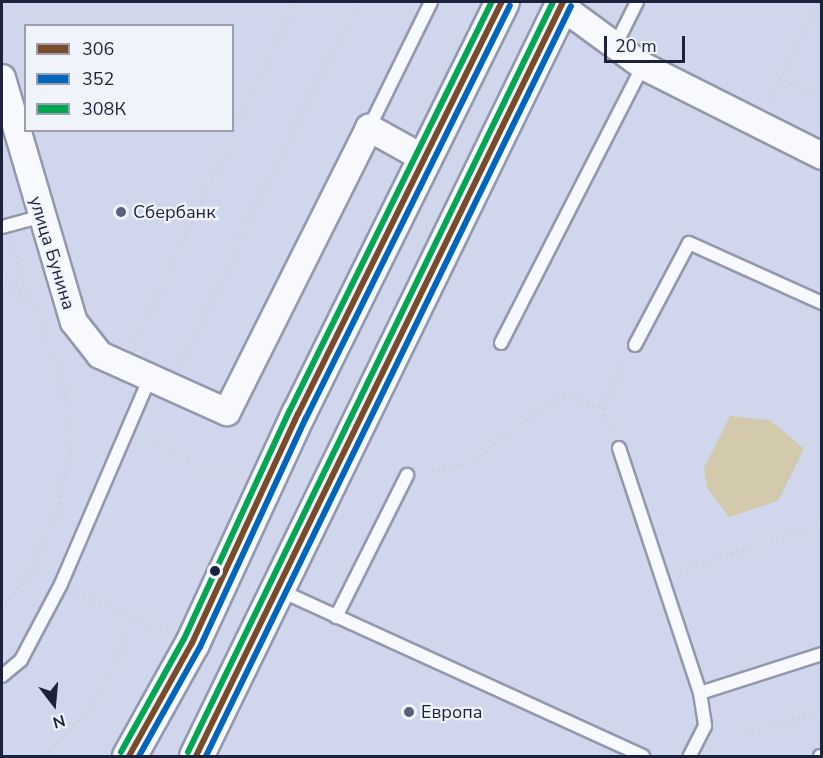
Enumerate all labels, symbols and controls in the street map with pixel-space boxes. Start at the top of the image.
legend [24,24,234,132]
scale bar [607,24,688,62]
text: 20 m [615,34,657,58]
text: 306 [82,37,114,61]
text: 352 [82,67,114,91]
text: 308К [82,97,126,121]
street label: улица Бунина [24,194,80,312]
place label: Сбербанк [133,201,216,223]
marker: Сбербанк [114,205,128,219]
unlabelled marker [209,565,221,577]
north arrow [24,674,84,734]
place label: Европа [421,701,482,723]
marker: Европа [402,705,416,719]
text: N [50,709,68,734]

